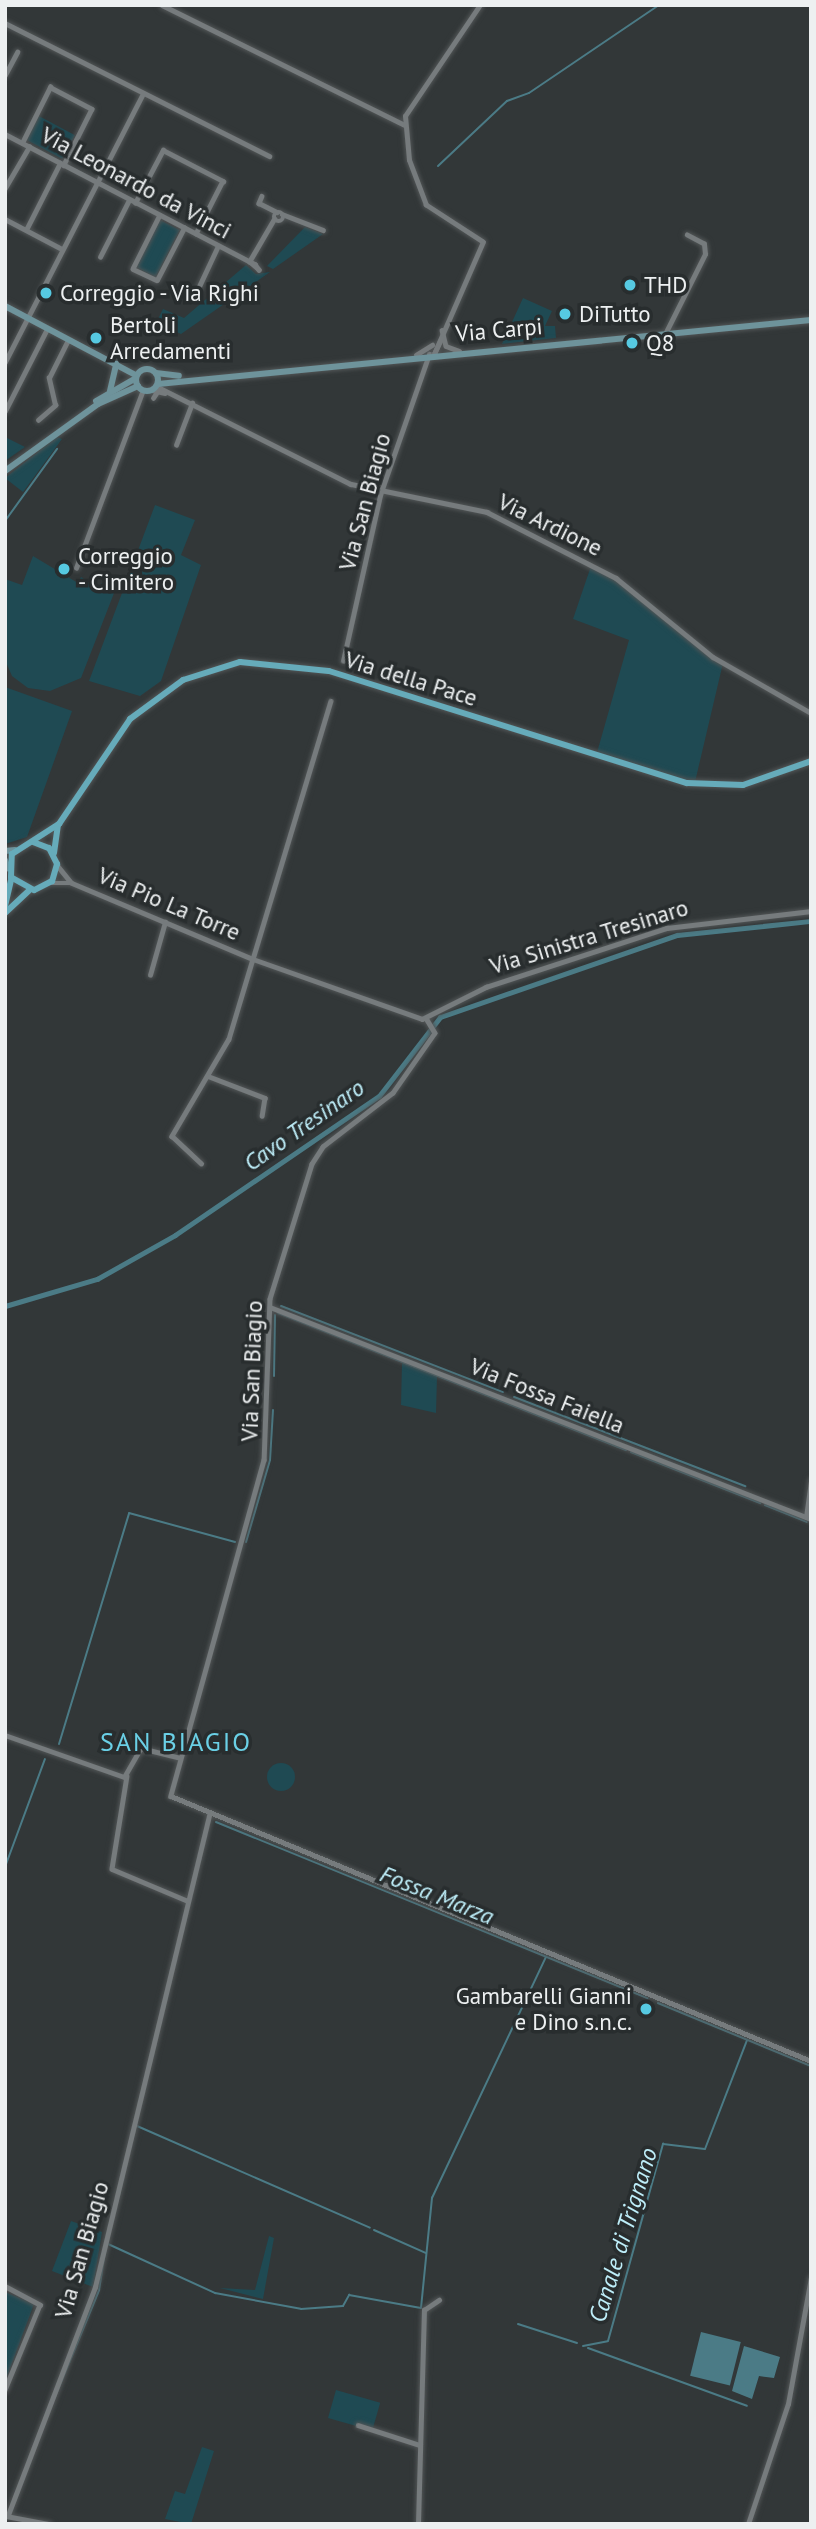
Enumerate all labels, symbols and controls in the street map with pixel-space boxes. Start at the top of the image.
street label: Via Leonardo da Vinci [36,121,236,245]
place label: THD [644,271,687,299]
marker: THD [622,277,638,293]
place label: Correggio - Via Righi [60,279,263,307]
marker: Correggio - Via Righi [38,285,54,301]
place label: DiTutto [579,300,651,328]
marker: DiTutto [557,306,573,322]
place label: Bertoli Arredamenti [110,311,231,365]
street label: Via Carpi [454,312,544,348]
place label: Q8 [646,329,674,357]
marker: Bertoli Arredamenti [88,330,104,346]
marker: Q8 [624,335,640,351]
street label: Via San Biagio [333,430,397,574]
street label: Via Ardione [493,488,607,562]
place label: Correggio - Cimitero [78,542,176,596]
marker: Correggio - Cimitero [56,561,72,577]
street label: Via della Pace [342,646,480,712]
street label: Via Pio La Torre [93,861,245,947]
street label: Via Sinistra Tresinaro [486,894,692,980]
water label: Cavo Tresinaro [238,1073,370,1177]
street label: Via San Biagio [236,1300,268,1442]
street label: Via Fossa Faiella [466,1353,628,1439]
district label: SAN BIAGIO [101,1726,251,1758]
water label: Fossa Marza [376,1859,498,1931]
place label: Gambarelli Gianni e Dino s.n.c. [456,1982,632,2036]
marker: Gambarelli Gianni e Dino s.n.c. [638,2001,654,2017]
water label: Canale di Trignano [583,2144,663,2326]
street label: Via San Biagio [49,2178,115,2322]

